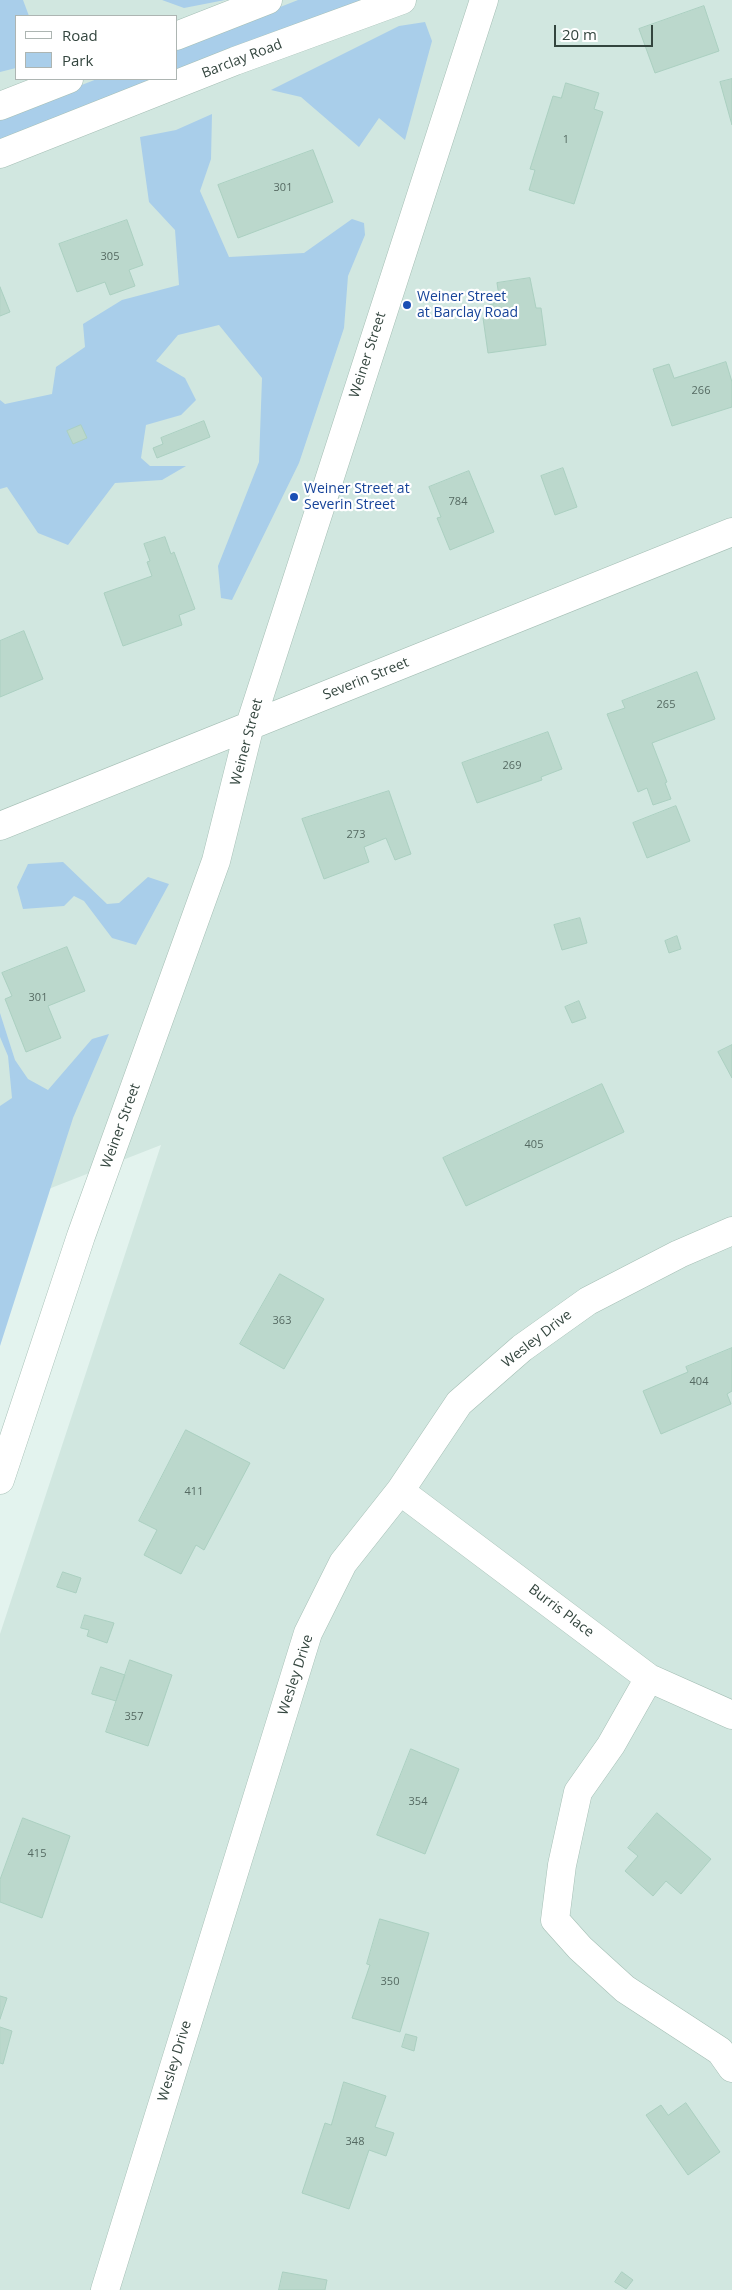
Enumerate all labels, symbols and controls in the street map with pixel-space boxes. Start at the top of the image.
legend [15,15,178,80]
scale bar [557,15,656,47]
text: 20 m [562,24,597,44]
text: Road [62,25,98,45]
street label: Barclay Road [199,36,285,82]
text: Park [62,50,93,70]
house number: 1 [563,133,569,147]
house number: 301 [274,181,292,195]
house number: 305 [101,250,119,264]
place label: Weiner Street at Barclay Road [417,289,518,322]
marker: Weiner Street at Barclay Road [401,299,413,311]
street label: Weiner Street [346,310,390,400]
house number: 266 [692,384,710,398]
place label: Weiner Street at Severin Street [304,481,410,514]
marker: Weiner Street at Severin Street [288,491,300,503]
house number: 784 [449,495,467,509]
street label: Severin Street [321,654,411,704]
street label: Weiner Street [227,697,267,787]
house number: 265 [657,698,675,712]
house number: 269 [503,759,521,773]
house number: 273 [347,828,365,842]
house number: 301 [29,991,47,1005]
street label: Weiner Street [98,1081,144,1171]
house number: 405 [525,1138,543,1152]
street label: Wesley Drive [499,1307,575,1371]
house number: 363 [273,1314,291,1328]
house number: 404 [690,1375,708,1389]
house number: 411 [185,1485,203,1499]
street label: Burris Place [525,1581,597,1641]
street label: Wesley Drive [275,1633,317,1717]
house number: 357 [125,1710,143,1724]
house number: 354 [409,1795,427,1809]
house number: 415 [28,1847,46,1861]
house number: 350 [381,1975,399,1989]
street label: Wesley Drive [155,2018,195,2104]
house number: 348 [346,2135,364,2149]

